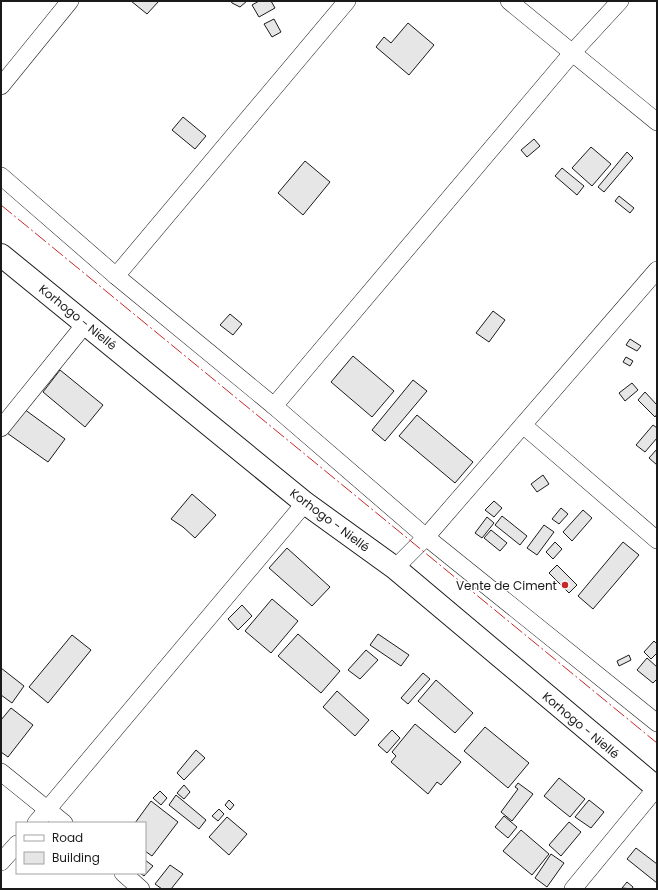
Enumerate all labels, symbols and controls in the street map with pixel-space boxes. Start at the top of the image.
street label: Korhogo - Niellé [35,280,121,354]
street label: Korhogo - Niellé [287,484,373,556]
place label: Vente de Ciment [456,577,557,594]
marker: Vente de Ciment [560,580,570,590]
street label: Korhogo - Niellé [539,688,623,762]
legend [16,822,146,874]
text: Road [52,829,83,846]
text: Building [52,849,100,866]

